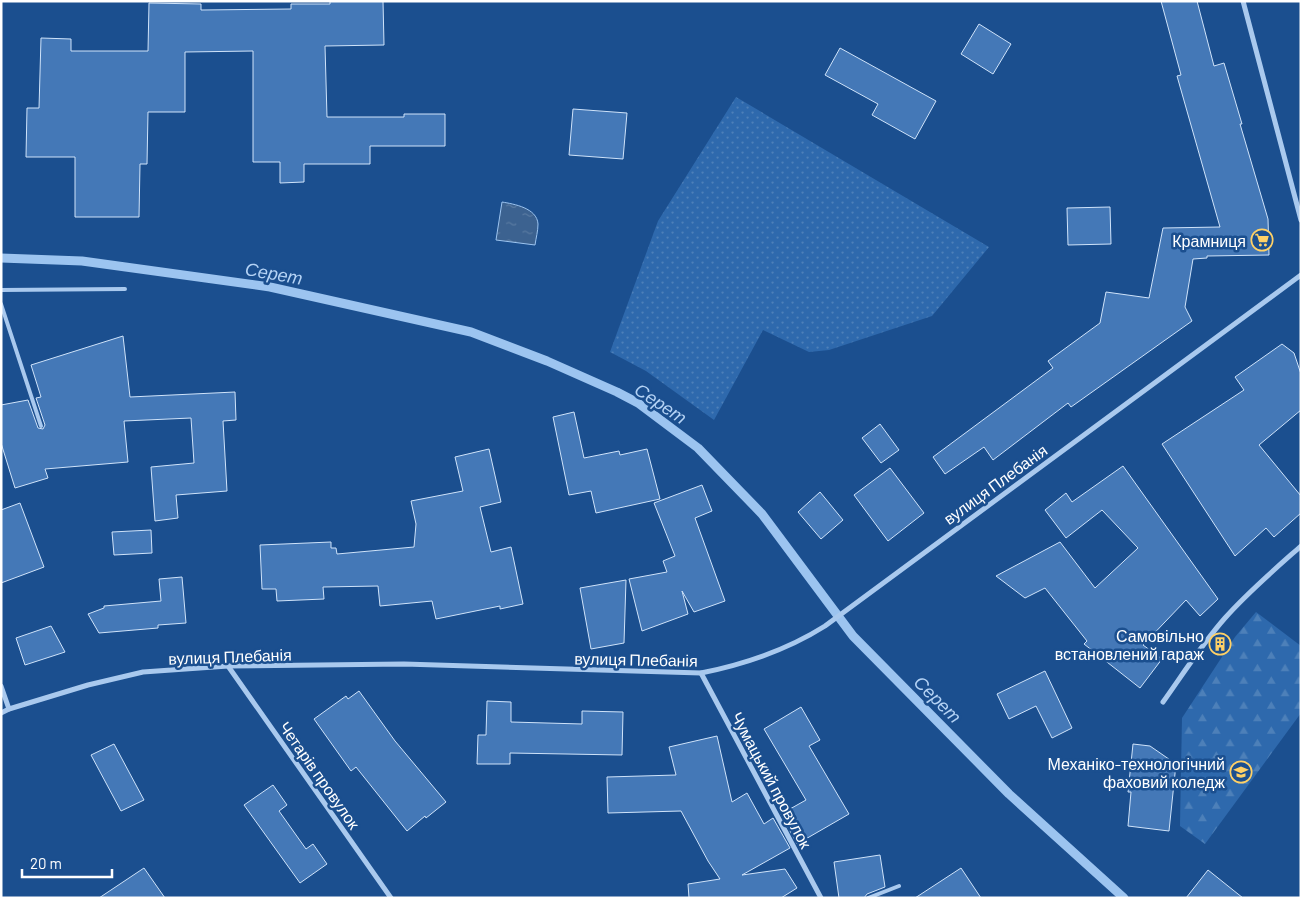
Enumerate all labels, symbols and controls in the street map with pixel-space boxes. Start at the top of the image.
supermarket icon: Крамниця [1250,228,1274,252]
place label: Крамниця [1172,231,1246,250]
water label: Серет [244,257,304,289]
water label: Серет [631,378,691,428]
street label: вулиця Плебанія [939,440,1051,528]
place label: Самовільно встановлений гараж [1055,626,1204,663]
building icon: Самовільно встановлений гараж [1208,632,1232,656]
street label: вулиця Плебанія [168,644,292,668]
street label: вулиця Плебанія [574,648,698,670]
water label: Серет [910,671,966,727]
street label: Чумацький провулок [728,709,816,852]
street label: Четарів провулок [276,718,365,833]
place label: Механіко-технологічний фаховий коледж [1048,754,1225,791]
school or university icon: Механіко-технологічний фаховий коледж [1229,760,1253,784]
scale bar [22,846,112,878]
text: 20 m [30,854,62,872]

